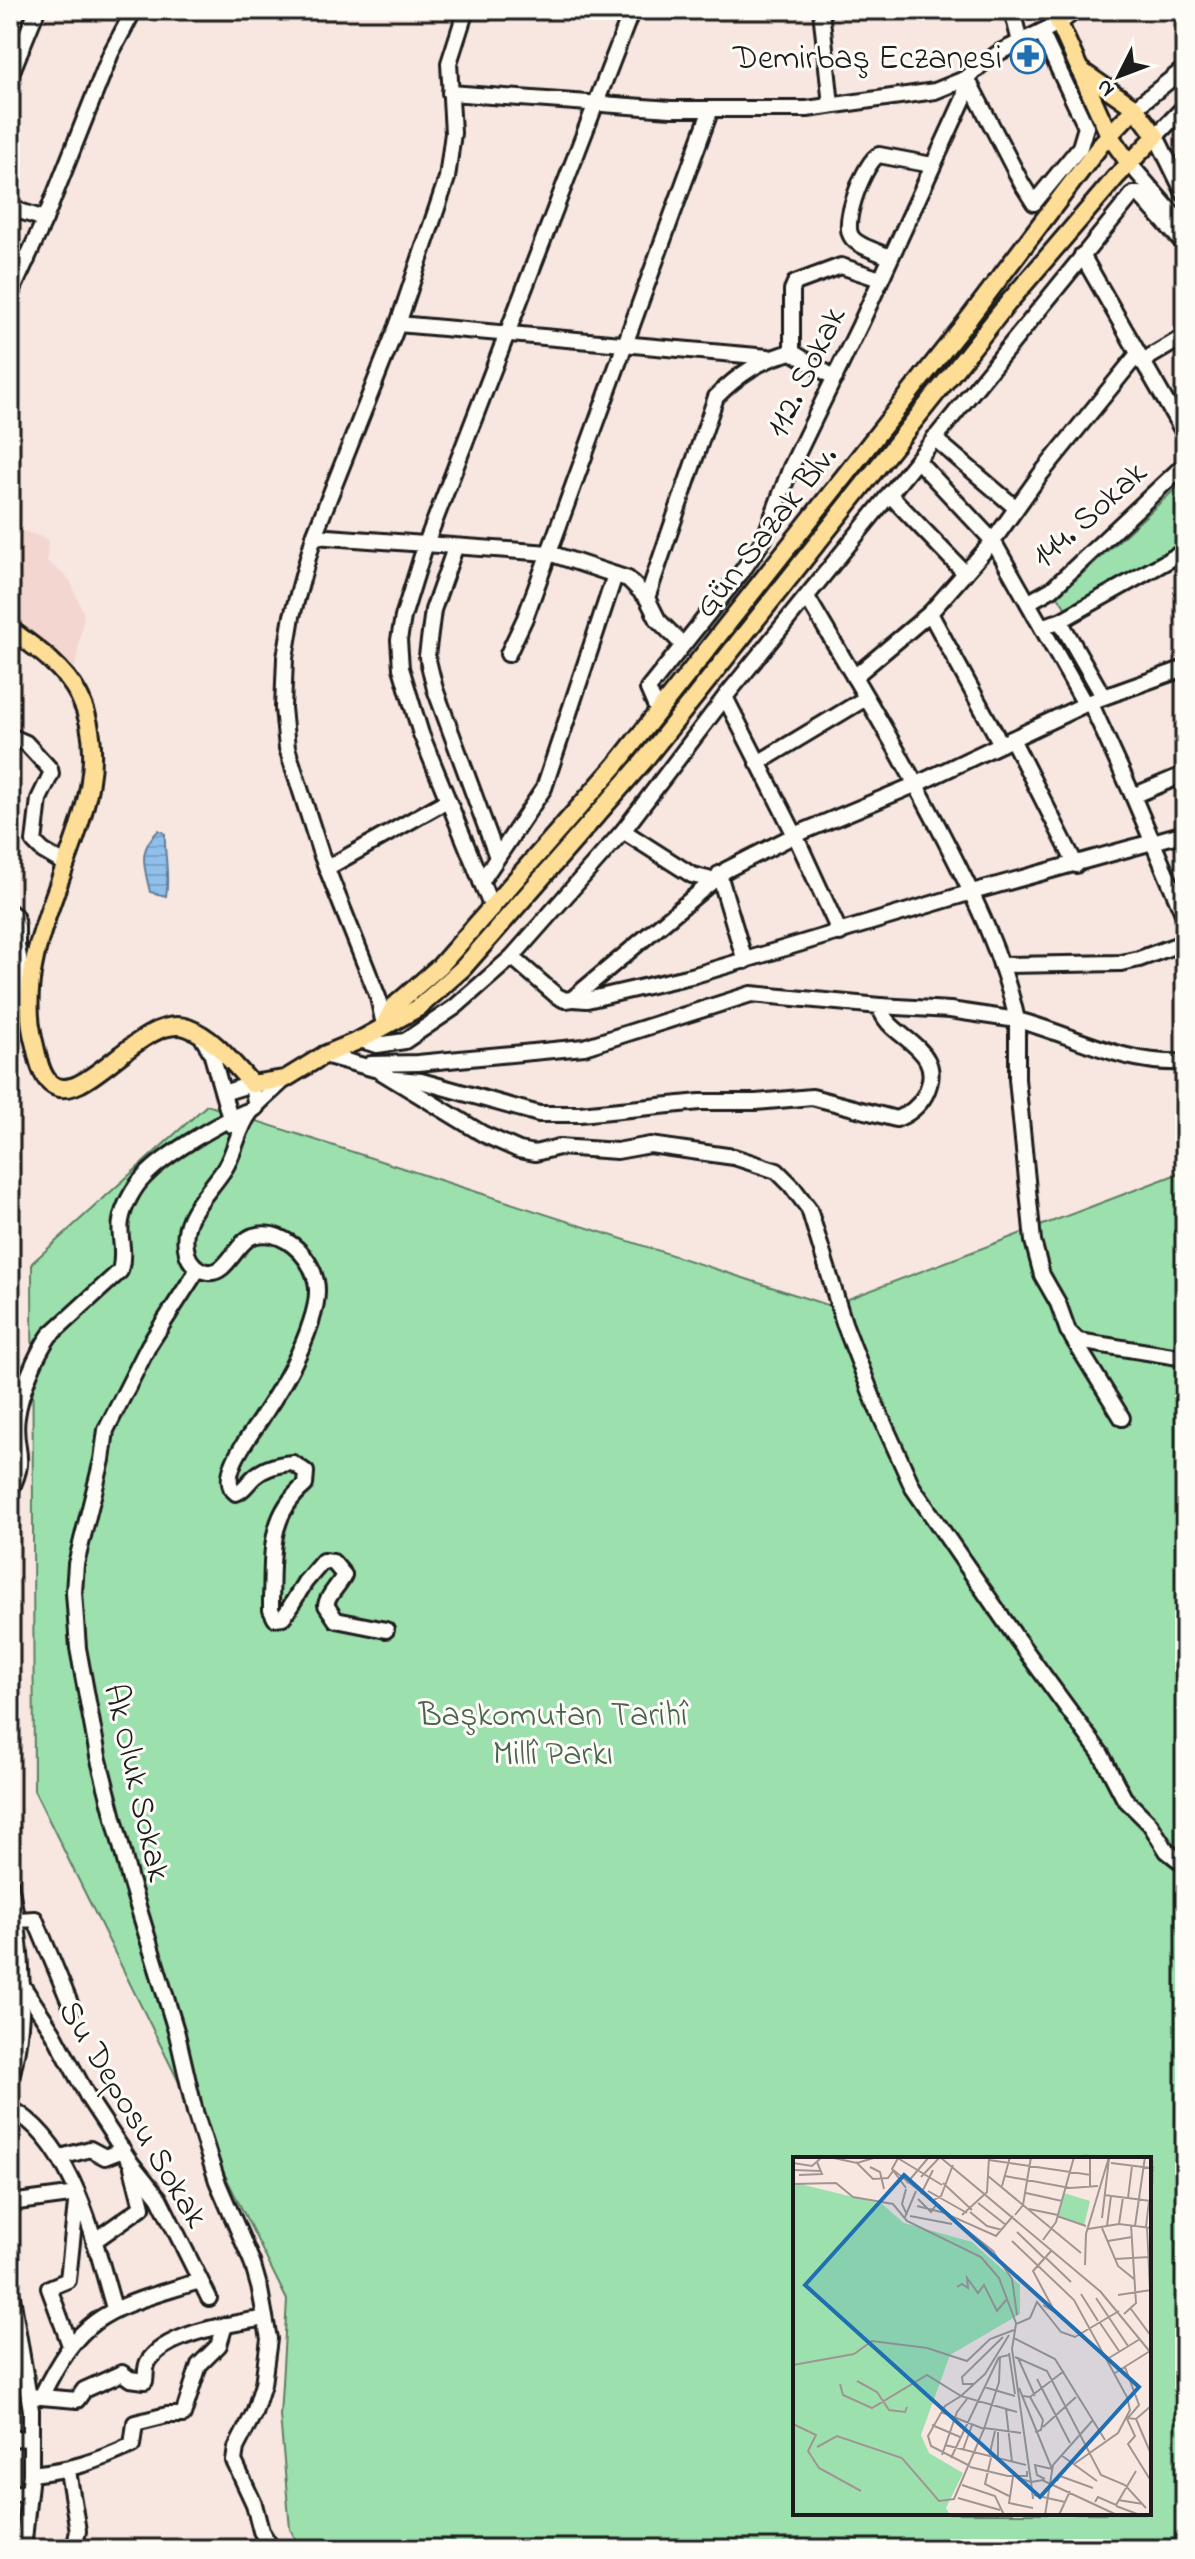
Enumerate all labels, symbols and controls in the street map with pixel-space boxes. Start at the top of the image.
place label: Demirbaş Eczanesi [732,35,1002,85]
north arrow [1079,36,1159,116]
pharmacy icon: Demirbaş Eczanesi [1009,37,1047,75]
text: N [1090,71,1123,104]
street label: 112. Sokak [754,299,861,447]
street label: Gün Sazak Blv. [683,435,851,630]
street label: 144. Sokak [1022,450,1160,582]
street label: Ak Oluk Sokak [88,1679,182,1887]
park label: Başkomutan Tarihî Millî Parkı [418,1692,689,1781]
street label: Su Deposu Sokak [44,1992,219,2239]
inset map [793,2157,1151,2515]

